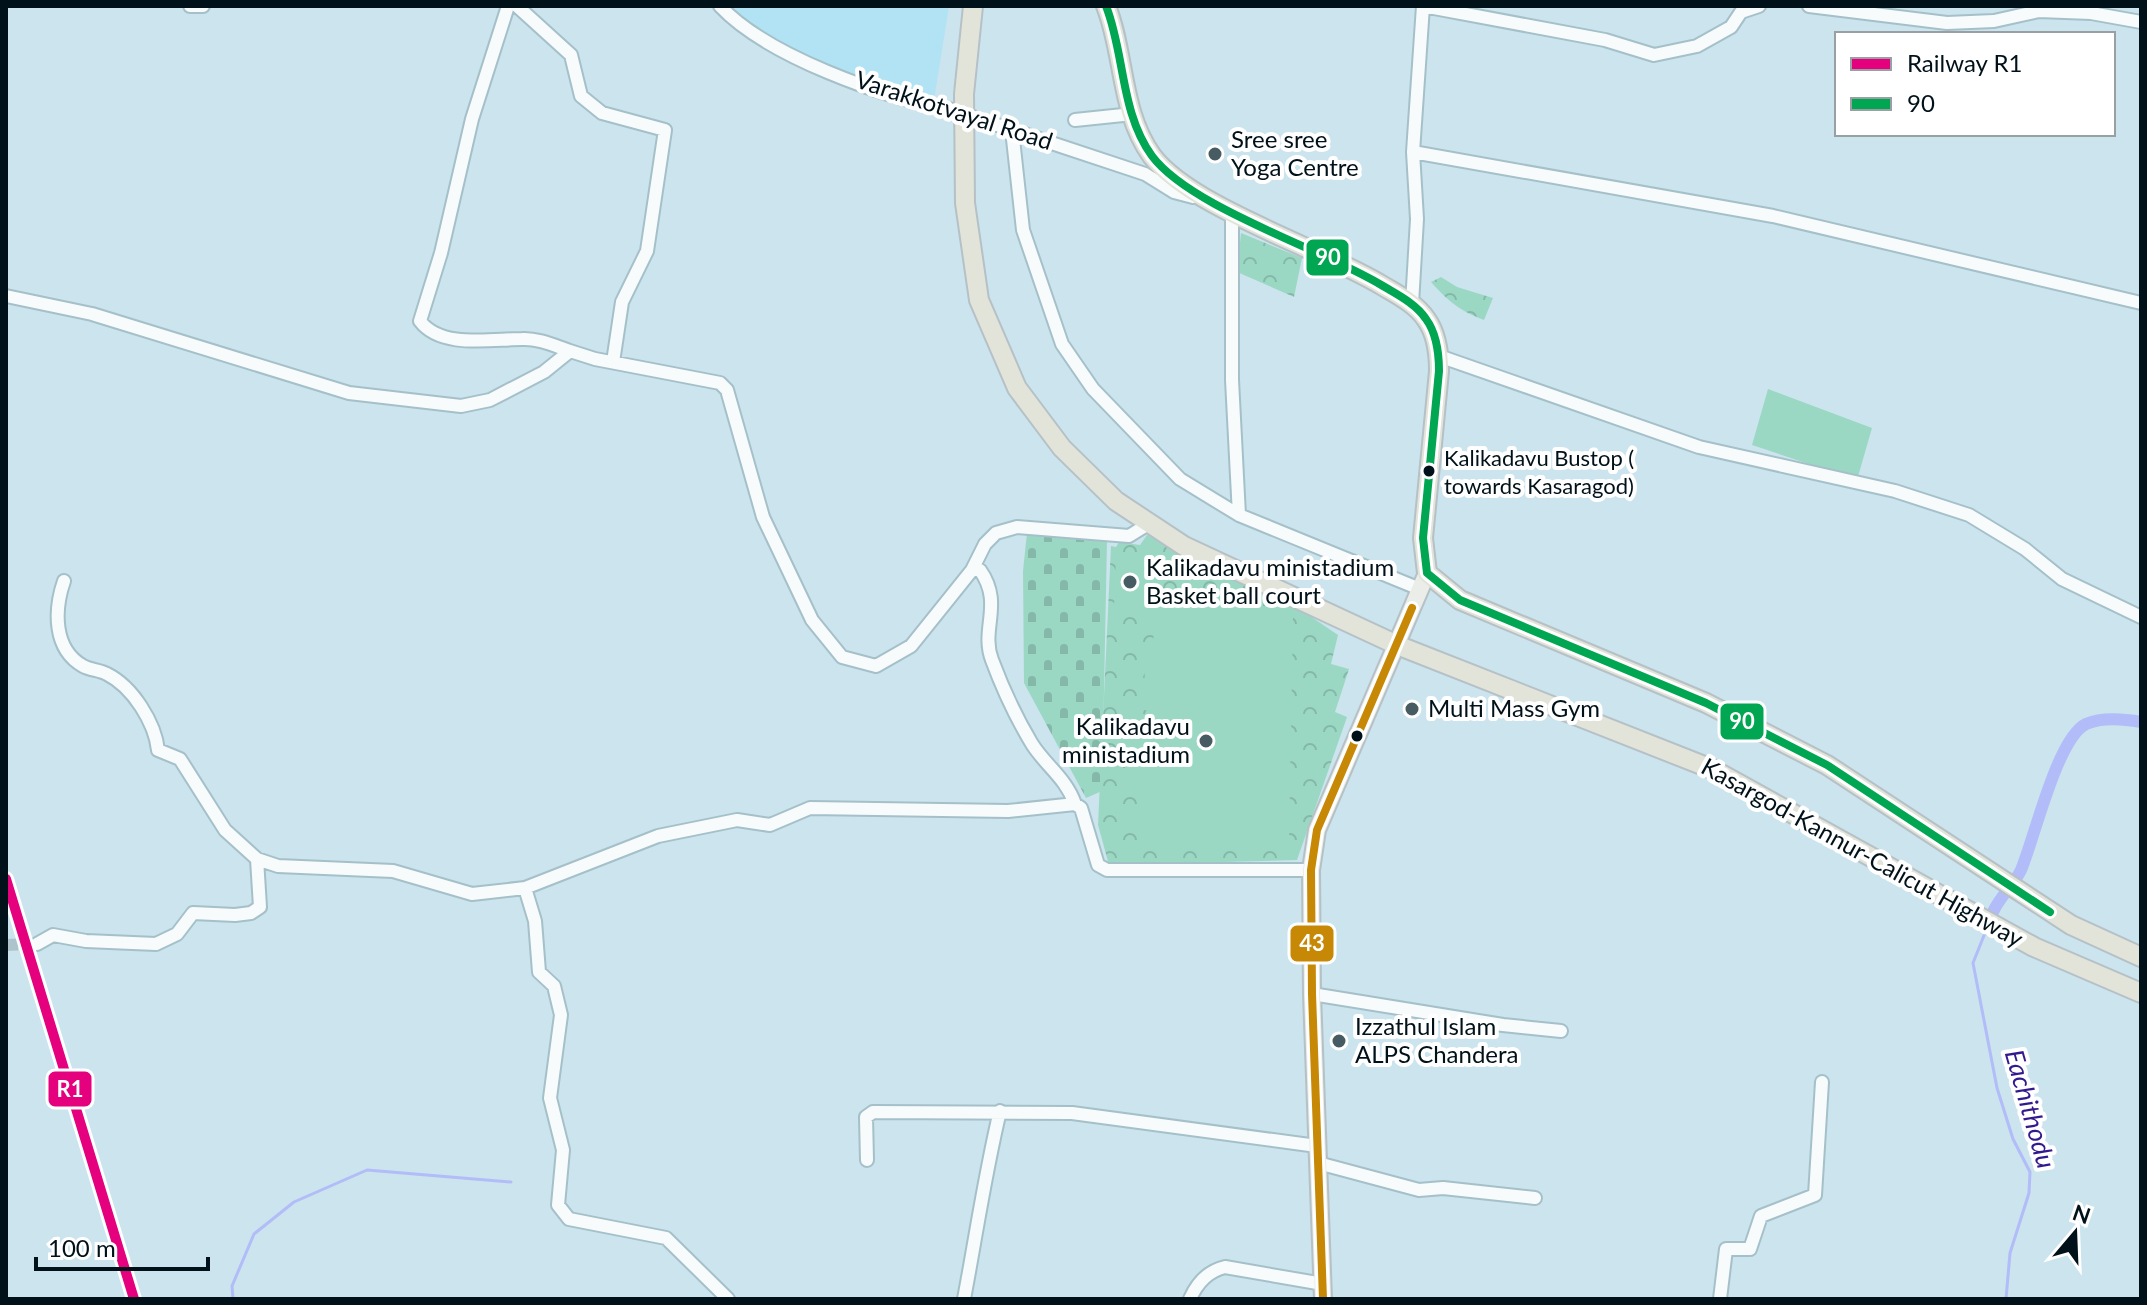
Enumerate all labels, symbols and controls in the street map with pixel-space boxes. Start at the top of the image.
legend [1835,32,2115,136]
text: Railway R1 [1907,48,2022,77]
street label: Varakkotvayal Road [852,64,1057,155]
text: 90 [1907,88,1935,117]
place label: Sree sree Yoga Centre [1231,124,1359,181]
marker: Sree sree Yoga Centre [1206,145,1224,163]
line badge: 90 [1305,238,1350,277]
text: 90 [1315,243,1341,270]
place label: Kalikadavu Bustop ( towards Kasaragod) [1444,444,1634,499]
marker: Kalikadavu Bustop ( towards Kasaragod) [1421,463,1437,479]
place label: Kalikadavu ministadium Basket ball court [1146,552,1394,609]
marker: Kalikadavu ministadium Basket ball court [1121,573,1139,591]
place label: Multi Mass Gym [1428,693,1600,722]
marker: Multi Mass Gym [1403,700,1421,718]
line badge: 90 [1719,702,1765,741]
text: 90 [1729,707,1755,734]
place label: Kalikadavu ministadium [1062,711,1190,768]
unlabelled marker [1349,728,1365,744]
marker: Kalikadavu ministadium [1197,732,1215,750]
street label: Kasargod-Kannur-Calicut Highway [1697,751,2029,953]
line badge: 43 [1289,924,1335,963]
text: 43 [1299,929,1325,956]
place label: Izzathul Islam ALPS Chandera [1355,1011,1518,1068]
marker: Izzathul Islam ALPS Chandera [1330,1032,1348,1050]
water label: Eachithodu [1999,1046,2063,1172]
line badge: R1 [47,1070,93,1108]
text: R1 [57,1075,83,1102]
north arrow [2035,1193,2115,1273]
text: N [2069,1198,2094,1229]
scale bar [36,1221,208,1271]
text: 100 m [48,1233,116,1262]

